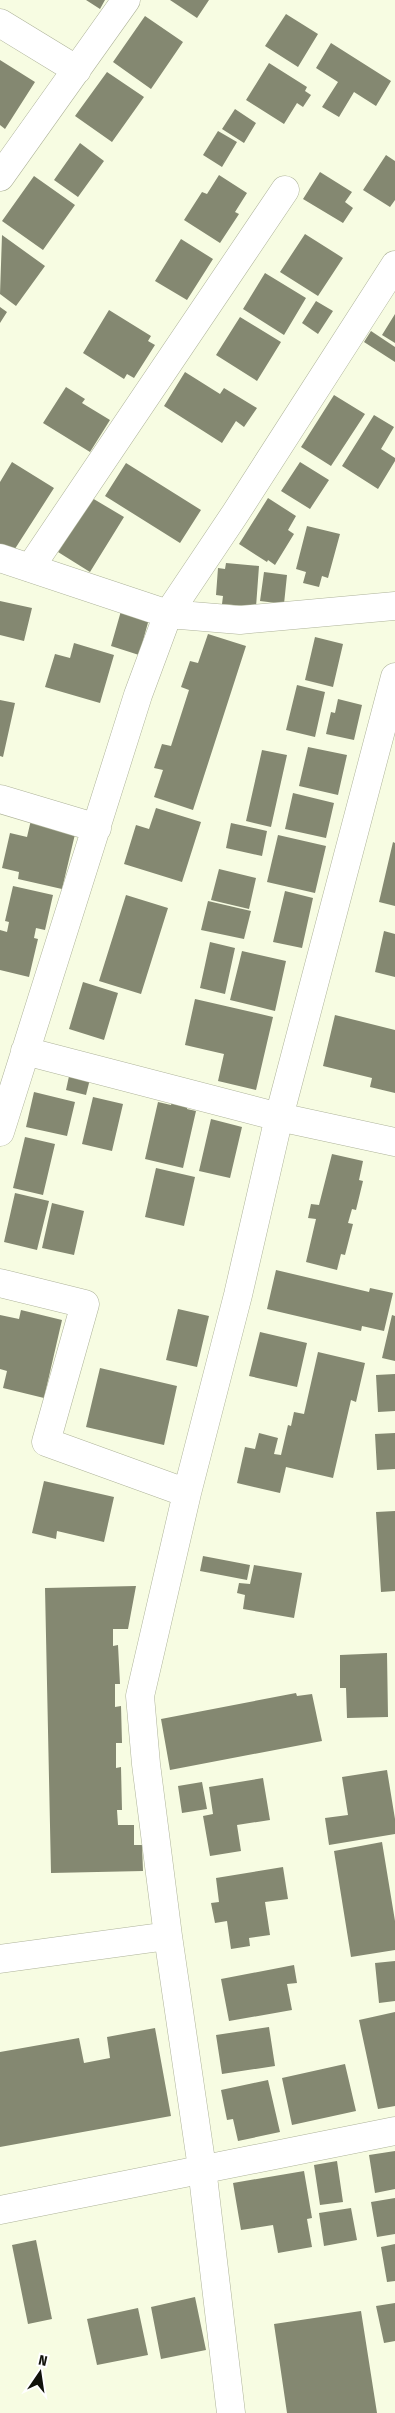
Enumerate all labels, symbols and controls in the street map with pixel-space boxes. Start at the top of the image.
north arrow [15,2348,65,2398]
text: N [37,2352,49,2370]

